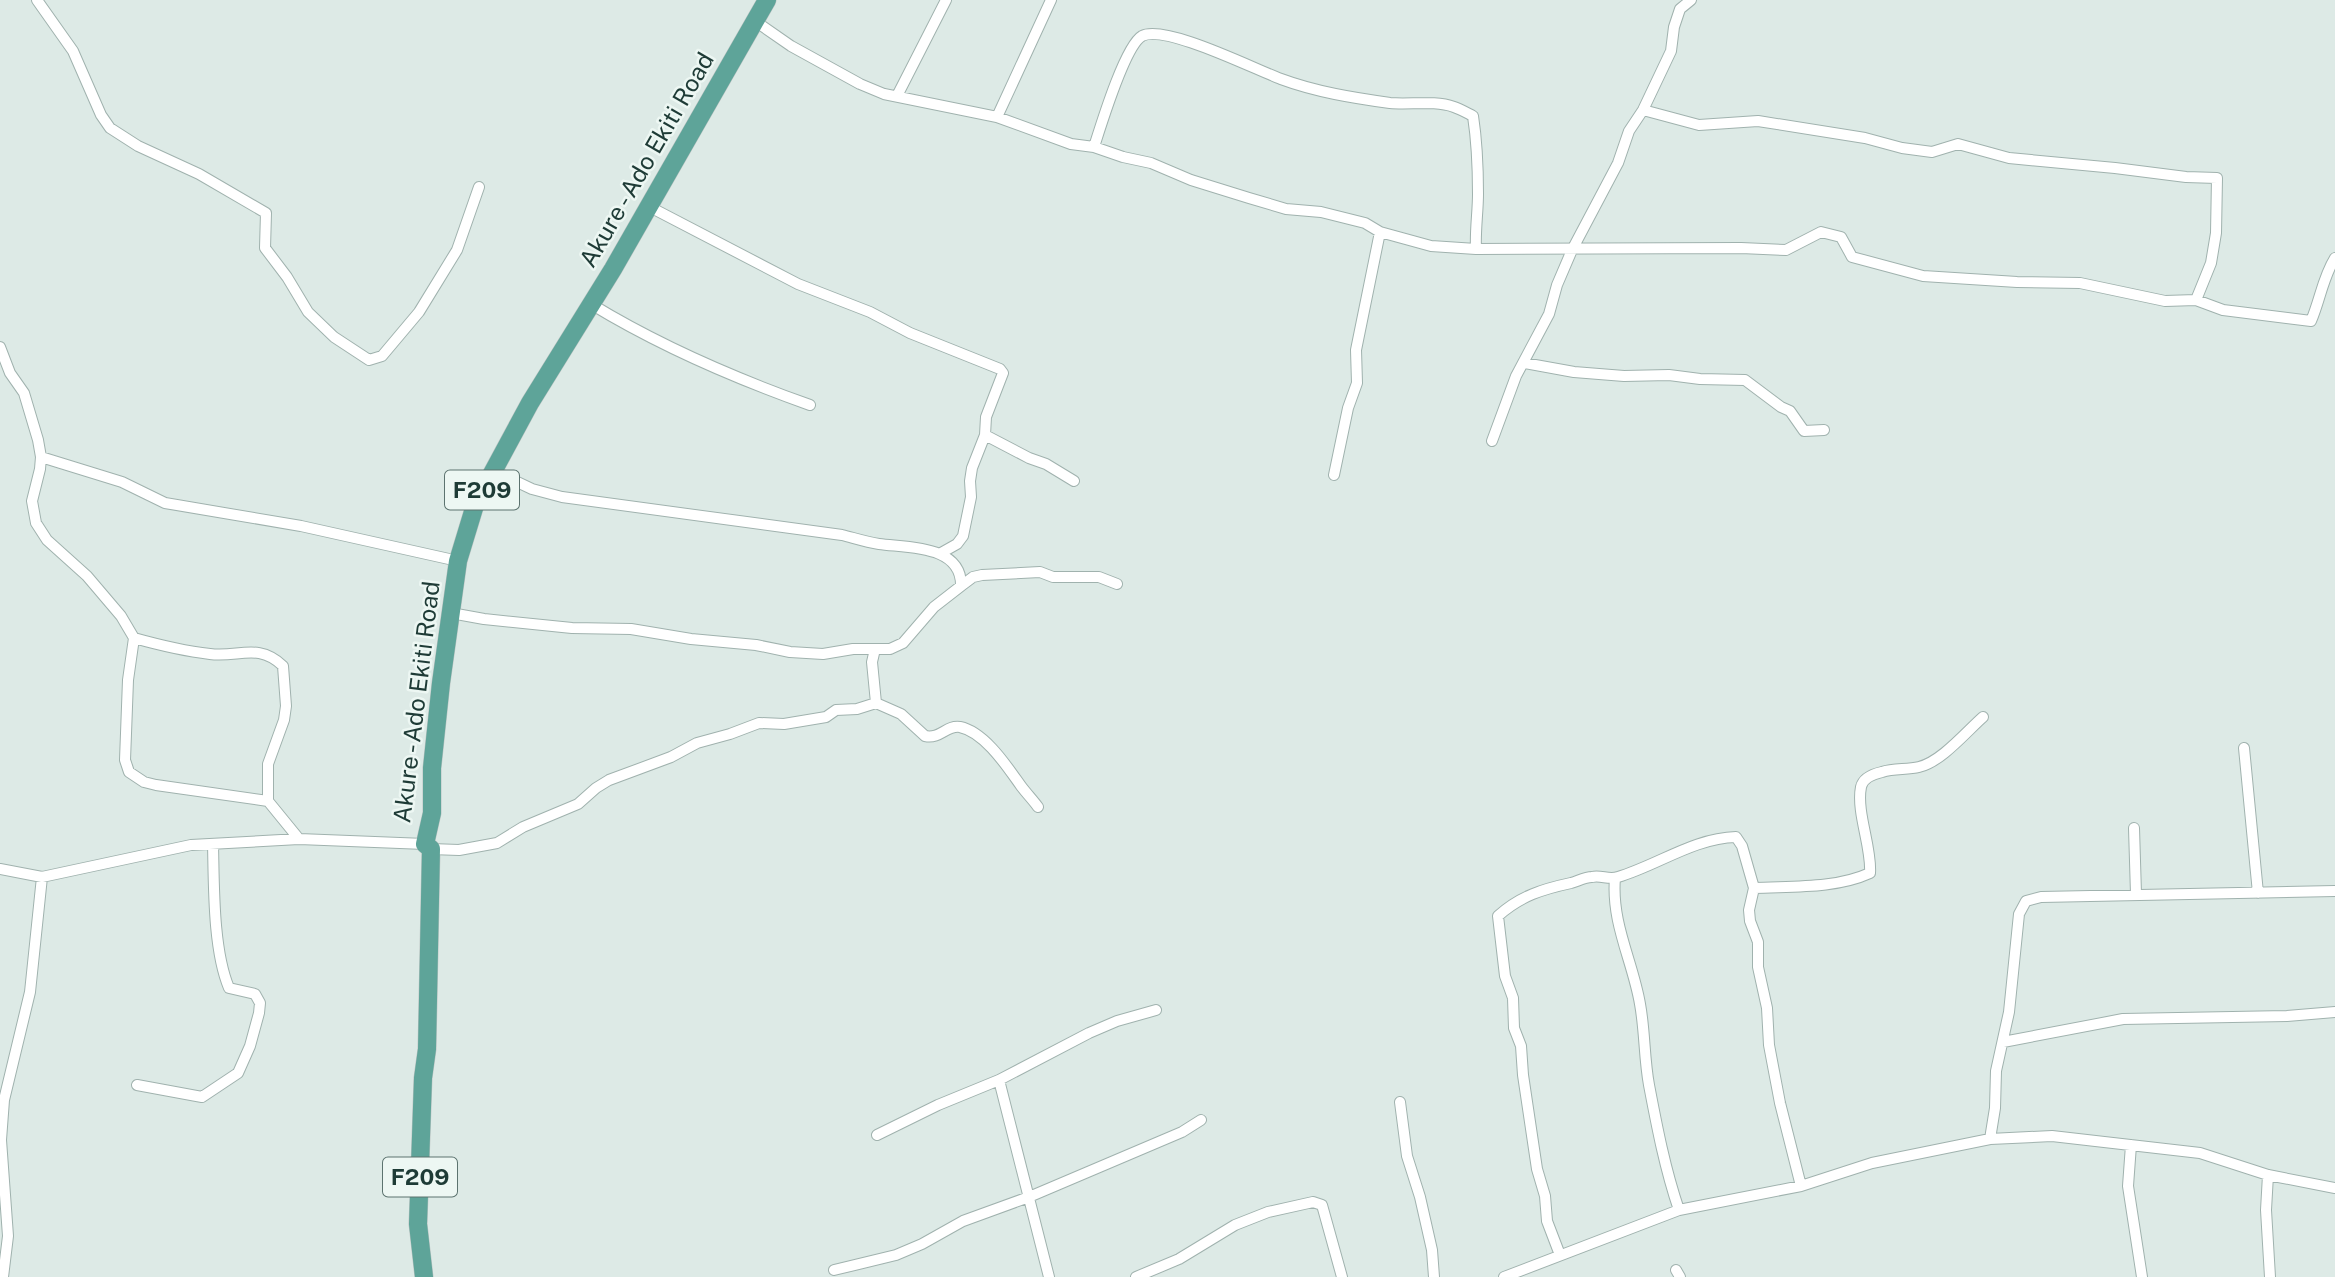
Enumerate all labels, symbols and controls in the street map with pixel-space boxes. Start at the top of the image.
street label: Akure - Ado Ekiti Road [573,47,719,272]
road number: F209 [445,470,519,510]
street label: Akure - Ado Ekiti Road [387,579,445,824]
road number: F209 [383,1158,457,1196]

